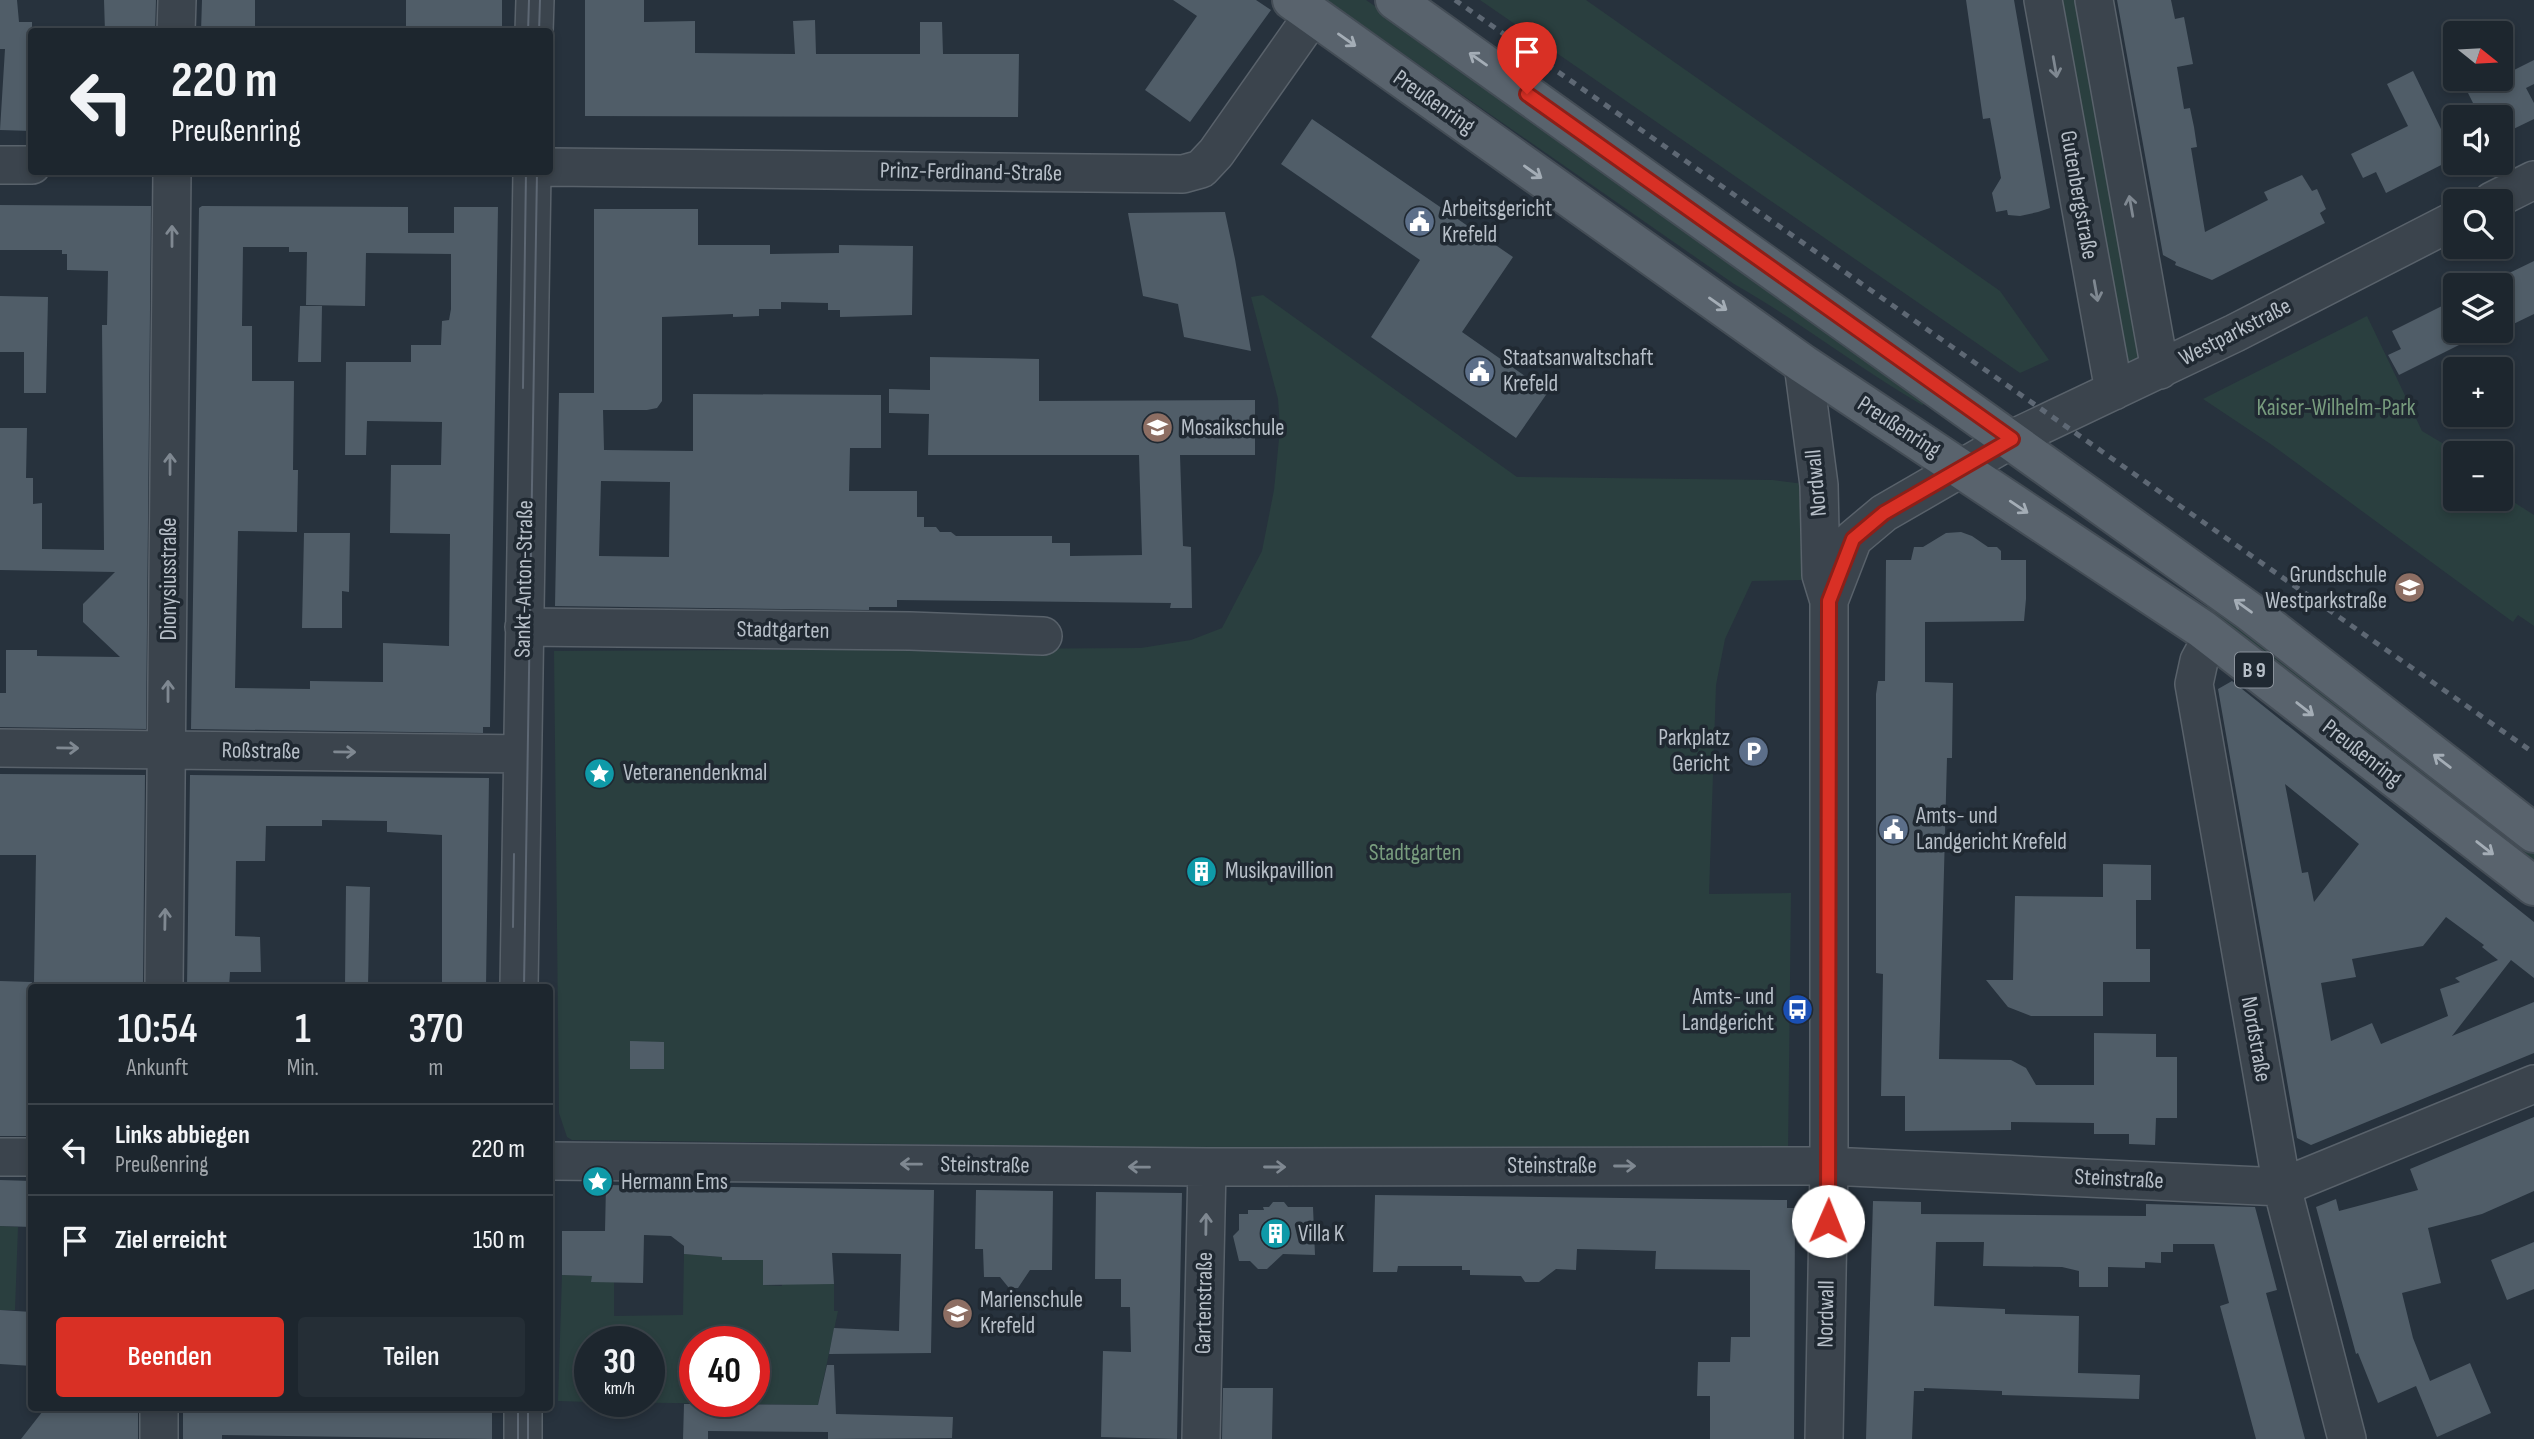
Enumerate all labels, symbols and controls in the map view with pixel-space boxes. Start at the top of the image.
north arrow [2443,21,2513,91]
map controls [2443,21,2513,511]
pin [1497,22,1557,94]
one-way arrow [1337,32,1356,47]
icon: arrive [1508,33,1546,71]
text: 220 m [171,52,277,111]
one-way arrow [1469,52,1488,66]
one-way arrow [2049,55,2062,78]
icon: left [56,56,147,147]
street label: Preußenring [1388,64,1480,140]
button: sound [2443,105,2513,175]
text: Preußenring [171,112,301,151]
street label: Gutenbergstraße [2054,128,2104,262]
street label: Prinz-Ferdinand-Straße [880,156,1062,188]
one-way arrow [1523,165,1542,179]
button: search [2443,189,2513,259]
place label: Arbeitsgericht Krefeld [1441,195,1552,249]
one-way arrow [2124,195,2137,218]
public building icon: Arbeitsgericht Krefeld [1402,205,1436,239]
one-way arrow [165,225,179,248]
button: layers [2443,273,2513,343]
one-way arrow [2090,279,2103,302]
street label: Westparkstraße [2174,292,2296,372]
one-way arrow [1708,297,1727,311]
place label: Staatsanwaltschaft Krefeld [1503,344,1654,398]
public building icon: Staatsanwaltschaft Krefeld [1463,354,1497,388]
button: + [2443,357,2513,427]
street label: Preußenring [1852,390,1946,464]
park label: Kaiser-Wilhelm-Park [2256,394,2416,422]
school or university icon: Mosaikschule [1141,411,1175,445]
place label: Mosaikschule [1181,414,1284,442]
button: − [2443,441,2513,511]
street label: Nordwall [1799,448,1833,518]
one-way arrow [163,453,177,476]
street label: Sankt-Anton-Straße [509,500,539,658]
one-way arrow [2009,500,2028,515]
street label: Dionysiusstraße [155,517,183,641]
place label: Grundschule Westparkstraße [2265,561,2387,615]
school or university icon: Grundschule Westparkstraße [2393,571,2427,605]
one-way arrow [2233,599,2252,614]
street label: Stadtgarten [736,615,830,645]
road number: B 9 [2235,652,2273,688]
one-way arrow [161,680,175,703]
one-way arrow [2295,702,2314,717]
street label: Preußenring [2317,713,2407,793]
place label: Parkplatz Gericht [1658,724,1730,778]
parking icon: Parkplatz Gericht [1736,734,1770,768]
street label: Roßstraße [221,736,301,766]
one-way arrow [56,741,79,755]
one-way arrow [333,745,356,758]
one-way arrow [2433,753,2451,768]
place icon: Veteranendenkmal [583,756,617,790]
place label: Veteranendenkmal [623,759,767,787]
place label: Amts- und Landgericht Krefeld [1915,802,2067,856]
public building icon: Amts- und Landgericht Krefeld [1876,812,1910,846]
park label: Stadtgarten [1369,839,1461,867]
one-way arrow [2475,841,2494,856]
building icon: Musikpavillion [1185,854,1219,888]
place label: Musikpavillion [1225,857,1334,885]
one-way arrow [158,908,172,931]
place label: Amts- und Landgericht [1682,983,1774,1037]
bus stop icon: Amts- und Landgericht [1780,993,1814,1027]
street label: Nordstraße [2235,994,2277,1084]
text: 10:54 [117,1004,197,1055]
text: 1 [295,1004,311,1055]
text: 370 [408,1004,464,1055]
text: Ankunft [126,1054,188,1082]
text: Min. [287,1054,319,1082]
text: m [429,1054,443,1082]
text: Links abbiegen [115,1120,250,1151]
icon: left [56,1131,94,1169]
text: 220 m [471,1134,525,1165]
street label: Steinstraße [940,1150,1030,1180]
text: Preußenring [115,1151,208,1179]
street label: Steinstraße [1507,1152,1597,1180]
one-way arrow [900,1157,923,1171]
one-way arrow [1613,1159,1636,1173]
one-way arrow [1127,1160,1150,1173]
one-way arrow [1263,1160,1286,1174]
street label: Steinstraße [2074,1163,2164,1195]
place icon: Hermann Ems [581,1165,615,1199]
place label: Hermann Ems [621,1168,728,1196]
position arrow [1791,1184,1865,1258]
one-way arrow [1199,1213,1212,1236]
building icon: Villa K [1258,1217,1292,1251]
place label: Villa K [1298,1220,1345,1248]
icon: arrive [56,1222,94,1260]
text: Ziel erreicht [115,1225,227,1256]
text: 150 m [473,1225,525,1256]
street label: Gartenstraße [1189,1252,1219,1354]
street label: Nordwall [1811,1280,1841,1348]
place label: Marienschule Krefeld [980,1286,1083,1340]
school or university icon: Marienschule Krefeld [940,1296,974,1330]
button: Beenden [56,1317,284,1397]
button: Teilen [298,1317,525,1397]
speed limit sign: 40 [679,1326,770,1417]
text: 30 [603,1341,636,1384]
text: km/h [604,1378,635,1399]

